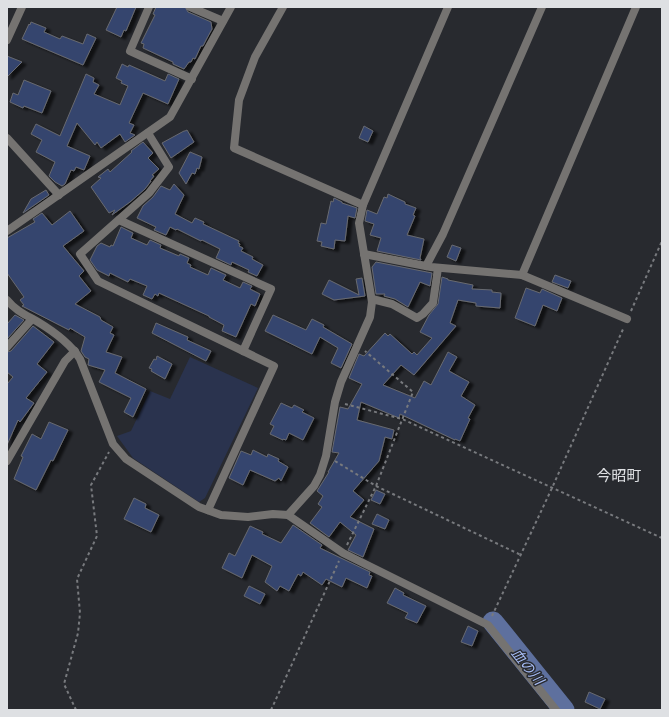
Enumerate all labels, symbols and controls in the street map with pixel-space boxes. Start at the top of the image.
district label: 今昭町 [596,466,642,484]
water label: 血の川 [508,644,549,689]

